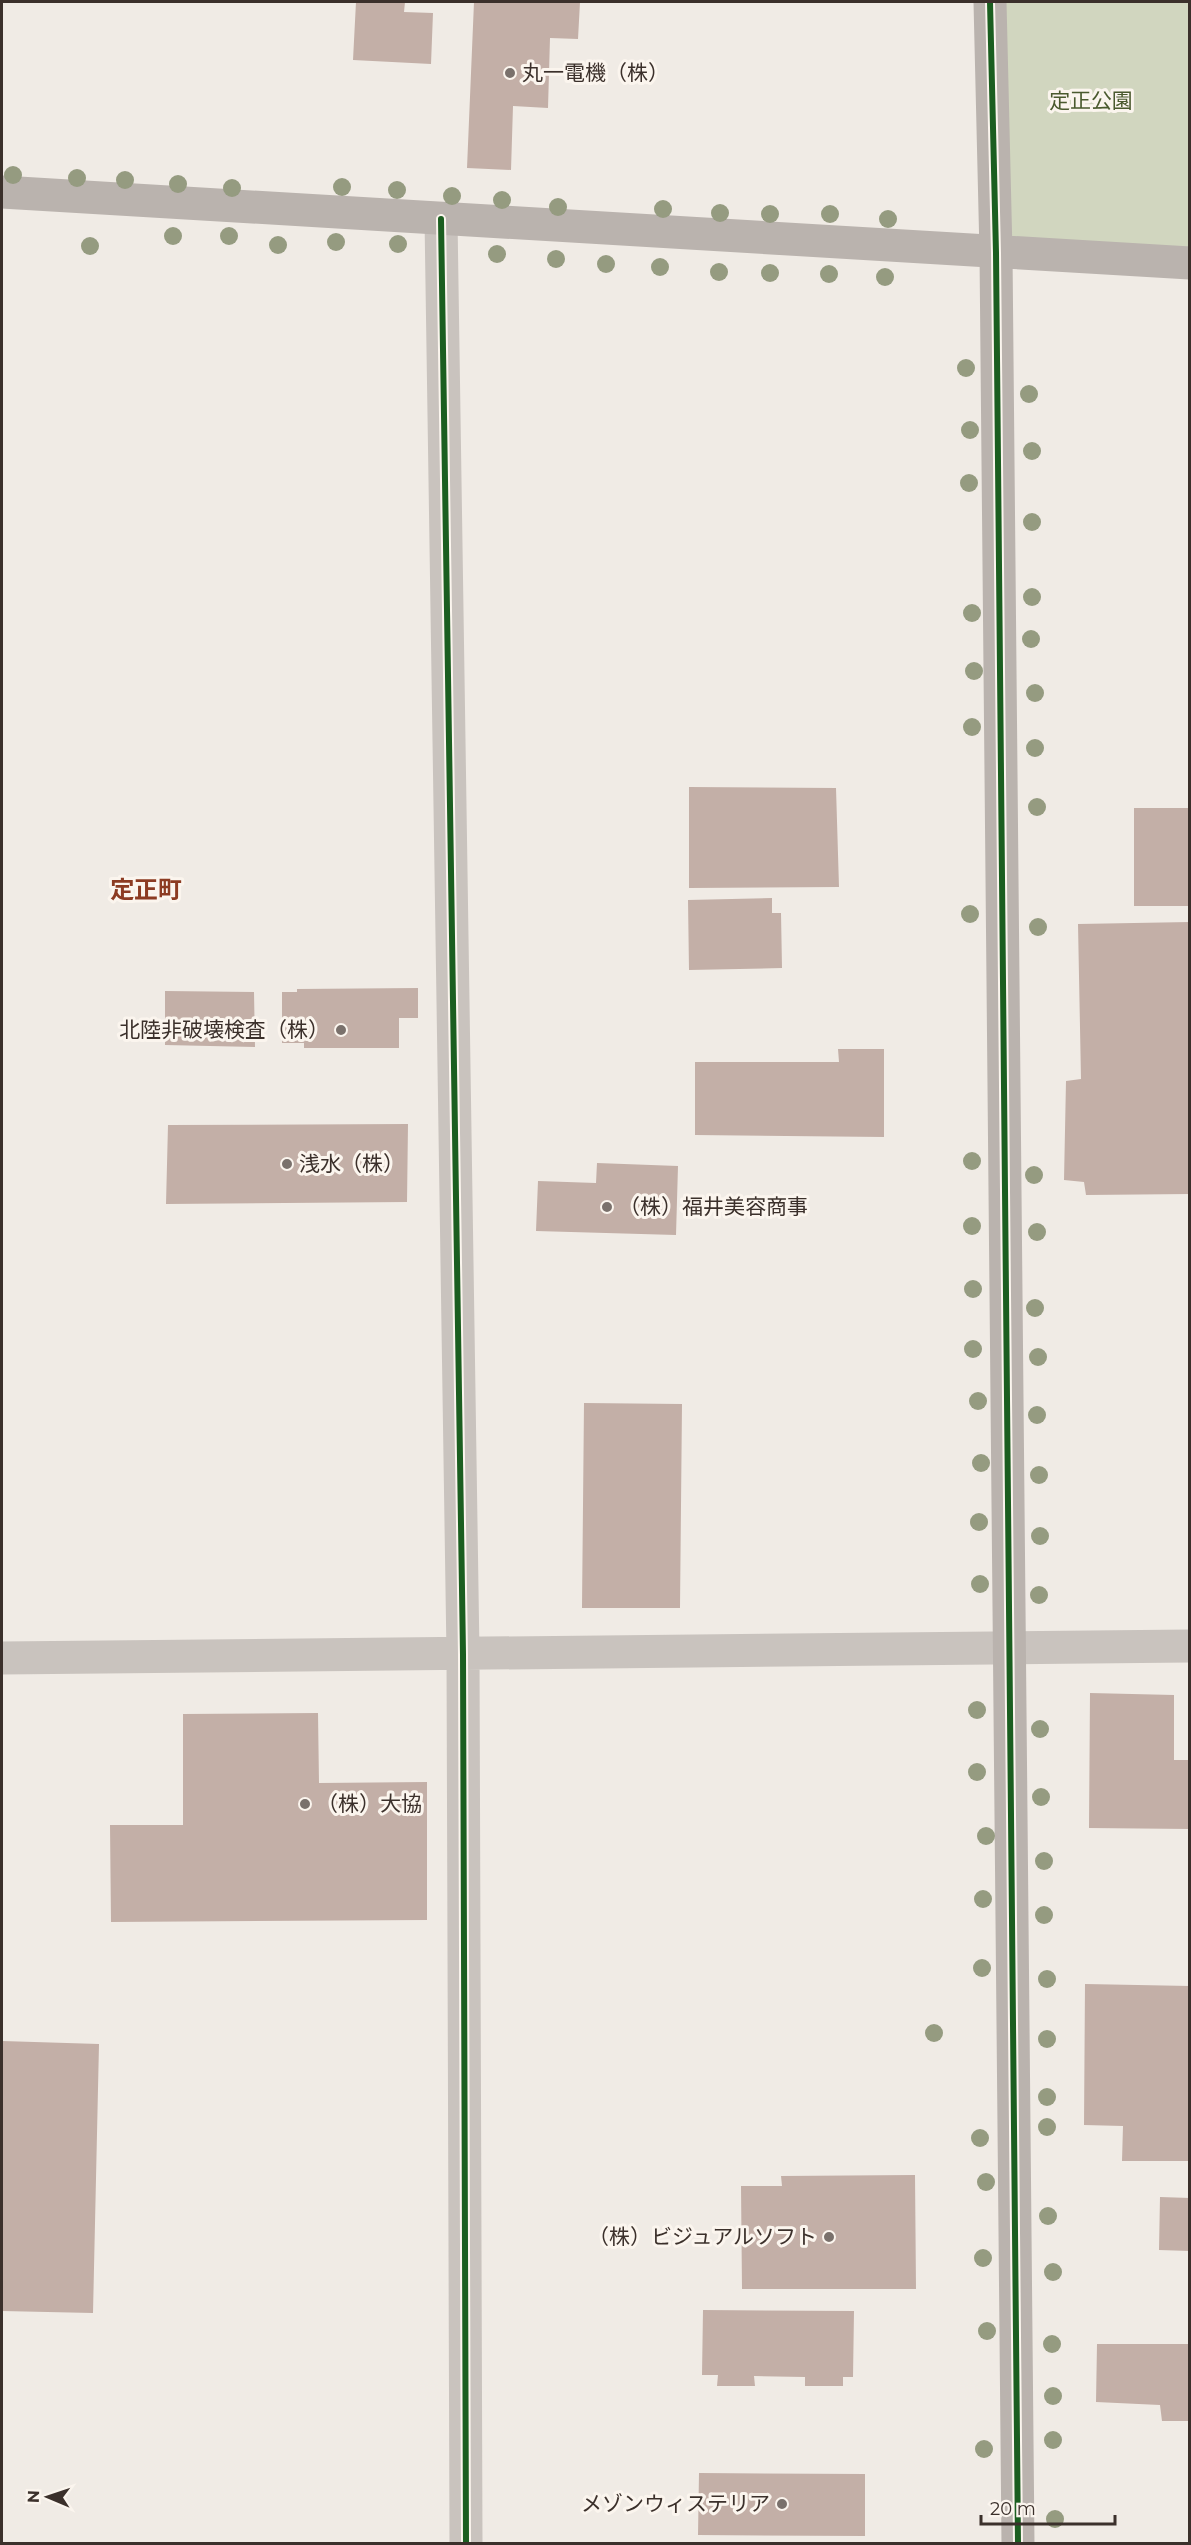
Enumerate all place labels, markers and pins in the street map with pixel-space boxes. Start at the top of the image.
place label: 丸一電機（株） [522,60,669,85]
marker: 丸一電機（株） [503,66,517,80]
place label: 北陸非破壊検査（株） [119,1017,329,1042]
marker: 北陸非破壊検査（株） [334,1023,348,1037]
place label: 浅水（株） [299,1151,404,1176]
marker: 浅水（株） [280,1157,294,1171]
place label: （株）福井美容商事 [619,1194,808,1219]
marker: （株）福井美容商事 [600,1200,614,1214]
place label: （株）大協 [317,1791,422,1816]
marker: （株）大協 [298,1797,312,1811]
place label: （株）ビジュアルソフト [588,2224,817,2249]
marker: （株）ビジュアルソフト [822,2230,836,2244]
place label: メゾンウィステリア [581,2491,770,2516]
marker: メゾンウィステリア [775,2497,789,2511]

